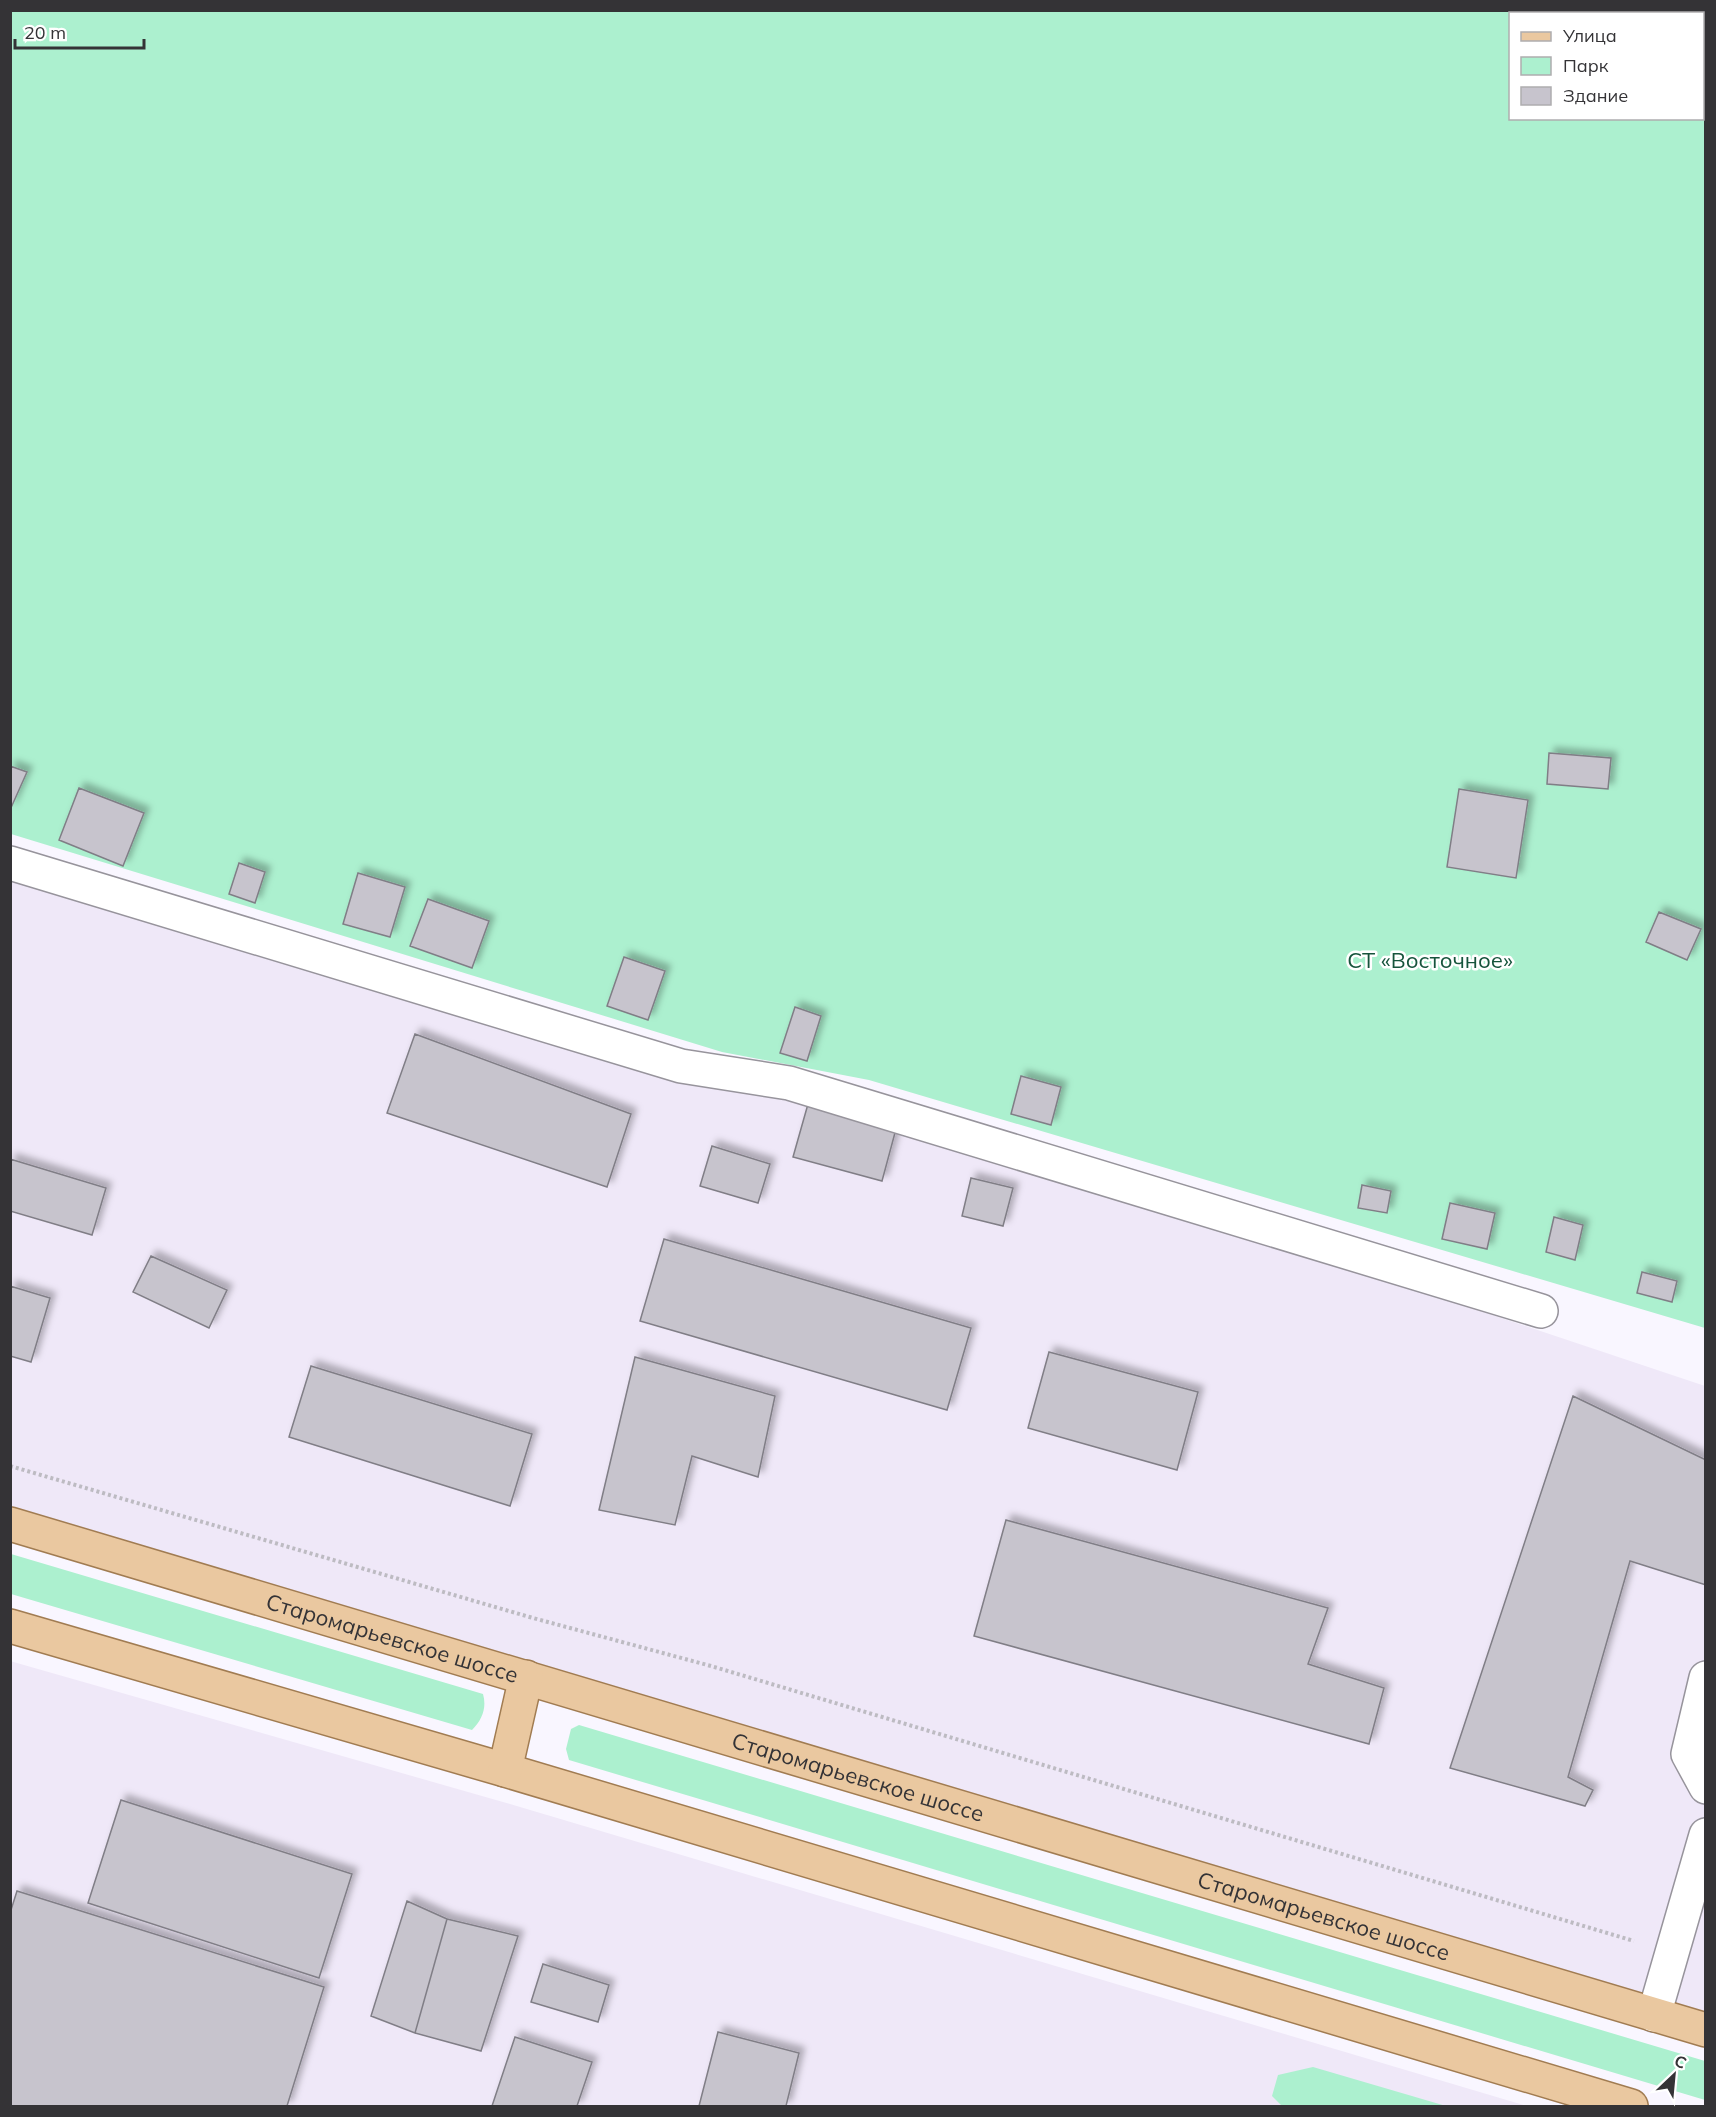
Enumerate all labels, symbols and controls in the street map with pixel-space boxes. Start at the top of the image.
scale bar [15,12,144,50]
legend [1509,12,1704,120]
text: 20 m [24,21,66,44]
text: Улица [1562,24,1617,47]
text: Парк [1563,54,1609,77]
text: Здание [1563,84,1628,107]
park label: СТ «Восточное» [1347,946,1513,974]
street label: Старомарьевское шоссе [263,1587,522,1689]
street label: Старомарьевское шоссе [729,1726,988,1828]
street label: Старомарьевское шоссе [1194,1865,1453,1967]
north arrow [1644,2045,1704,2105]
text: С [1671,2050,1690,2073]

